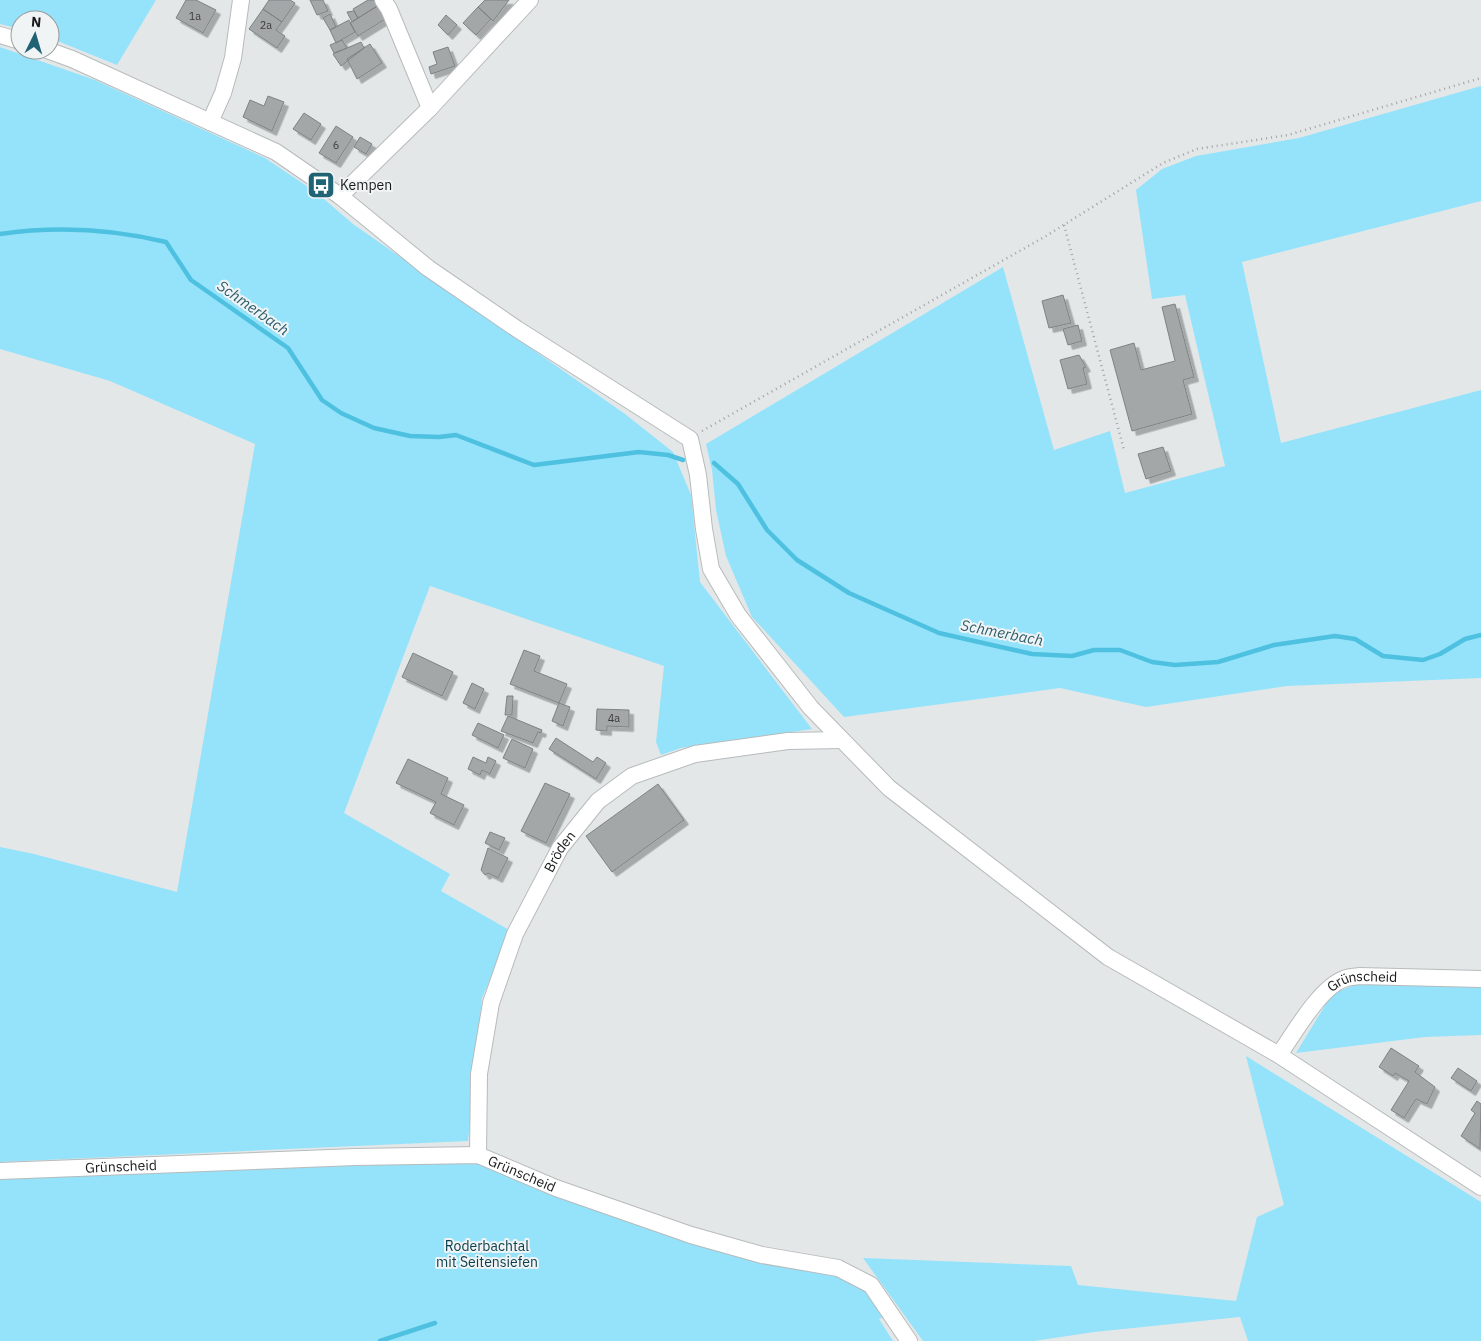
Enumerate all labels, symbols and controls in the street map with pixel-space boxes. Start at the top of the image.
house number: 1a [189,9,201,23]
north arrow [10,10,60,60]
text: N [30,13,42,31]
house number: 2a [260,18,272,32]
house number: 6 [333,138,339,152]
bus stop icon: Kempen [306,170,336,200]
place label: Kempen [340,176,392,194]
water label: Schmerbach [214,276,293,339]
water label: Schmerbach [959,615,1045,650]
house number: 4a [608,711,620,725]
street label: Bröden [540,827,579,875]
street label: Grünscheid [1323,967,1398,996]
street label: Grünscheid [485,1151,559,1196]
street label: Grünscheid [85,1156,157,1177]
park label: Roderbachtal mit Seitensiefen [436,1237,538,1271]

